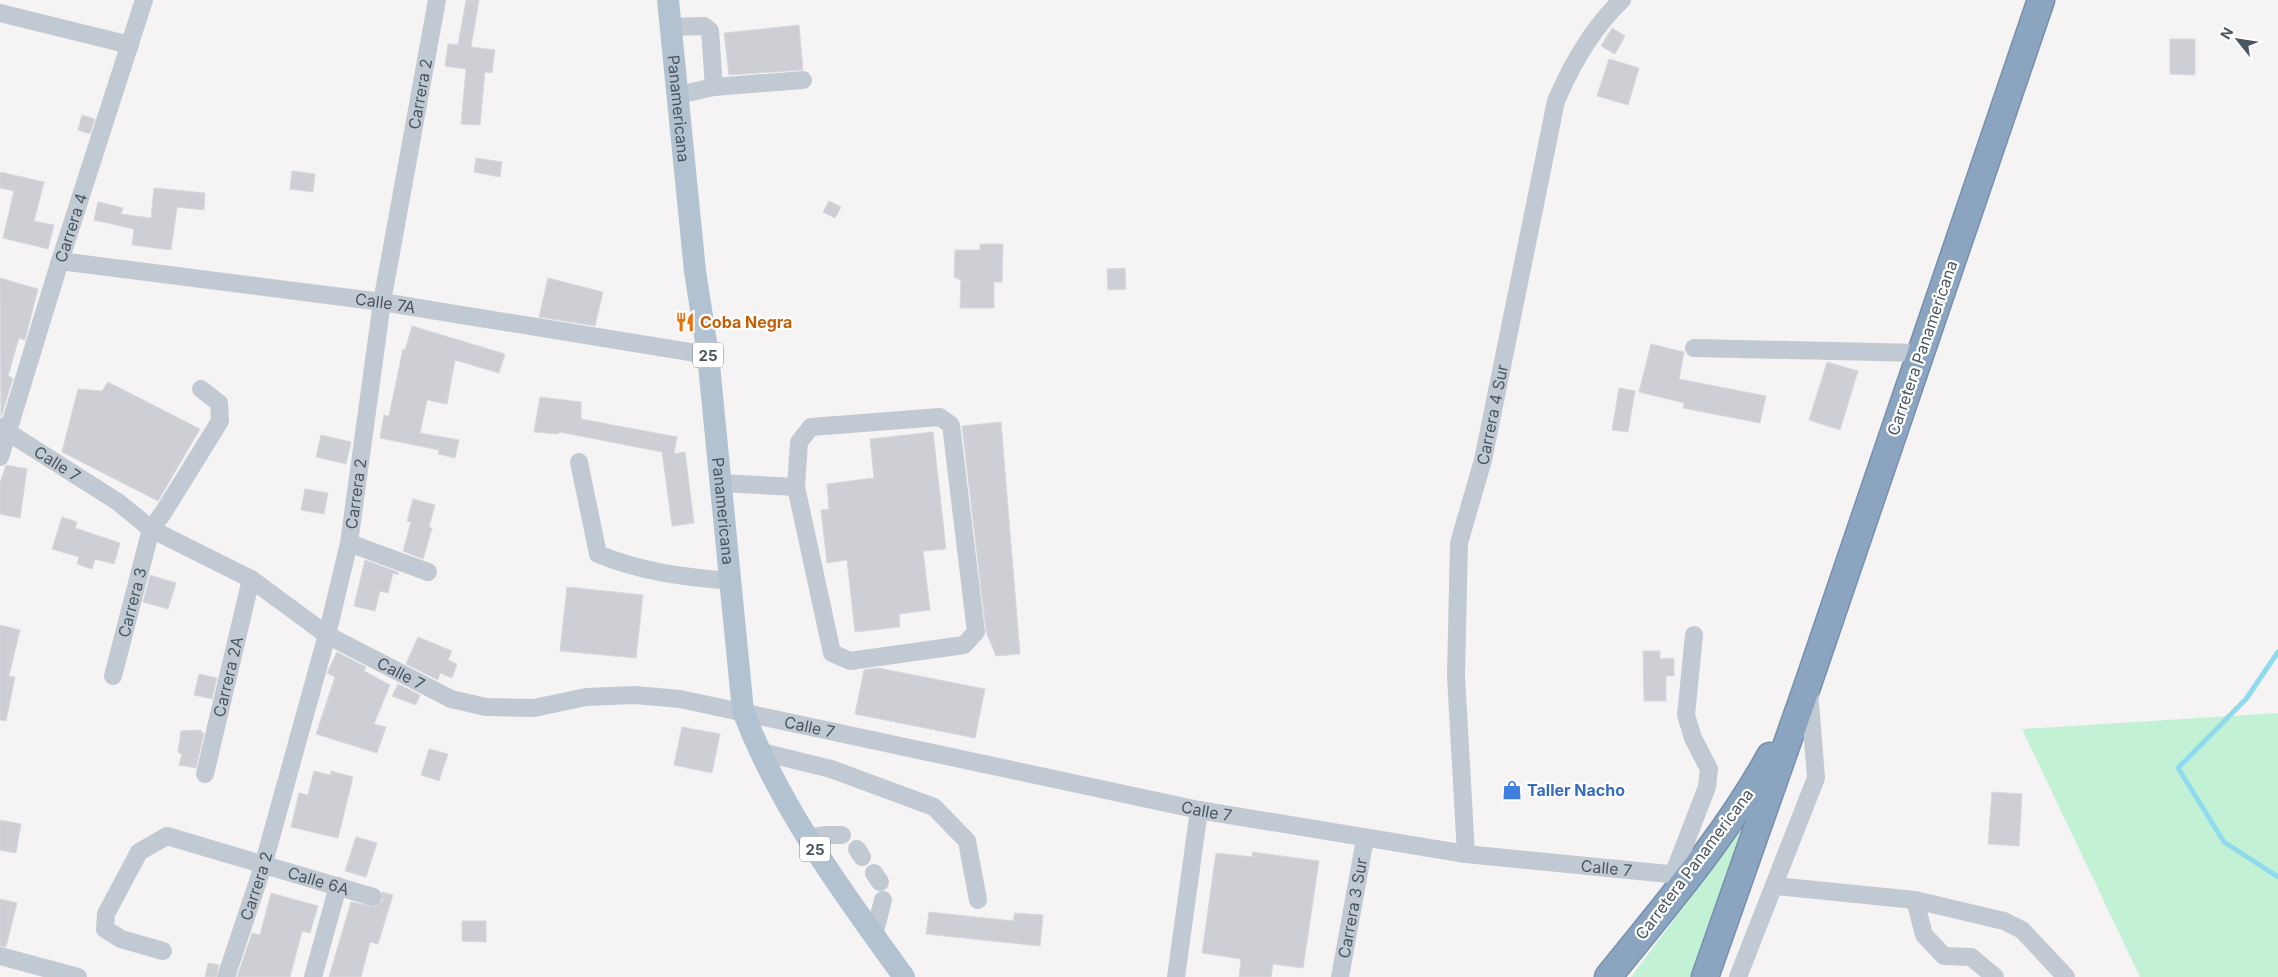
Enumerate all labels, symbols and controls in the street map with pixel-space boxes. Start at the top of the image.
north arrow [2213,15,2263,65]
text: N [2216,24,2236,42]
street label: Panamericana [664,54,694,163]
street label: Carrera 2 [404,57,436,131]
street label: Carrera 4 [50,190,91,265]
street label: Carretera Panamericana [1883,258,1961,438]
street label: Calle 7A [354,289,417,317]
restaurant icon: Coba Negra [674,311,696,333]
place label: Coba Negra [700,312,792,332]
road number: 25 [693,342,723,368]
street label: Carrera 4 Sur [1472,363,1512,467]
street label: Calle 7 [30,441,84,486]
street label: Panamericana [708,456,739,566]
street label: Carrera 2 [341,457,370,530]
street label: Carrera 3 [113,565,151,640]
street label: Carrera 2A [209,634,247,719]
street label: Calle 7 [374,653,428,694]
street label: Calle 7 [782,712,837,742]
shop icon: Taller Nacho [1501,779,1523,801]
place label: Taller Nacho [1527,780,1625,800]
street label: Carretera Panamericana [1631,785,1757,943]
street label: Calle 7 [1179,796,1234,825]
road number: 25 [800,836,830,862]
street label: Carrera 2 [236,849,277,923]
street label: Calle 7 [1580,855,1633,880]
street label: Carrera 3 Sur [1334,856,1371,960]
street label: Calle 6A [285,862,352,899]

